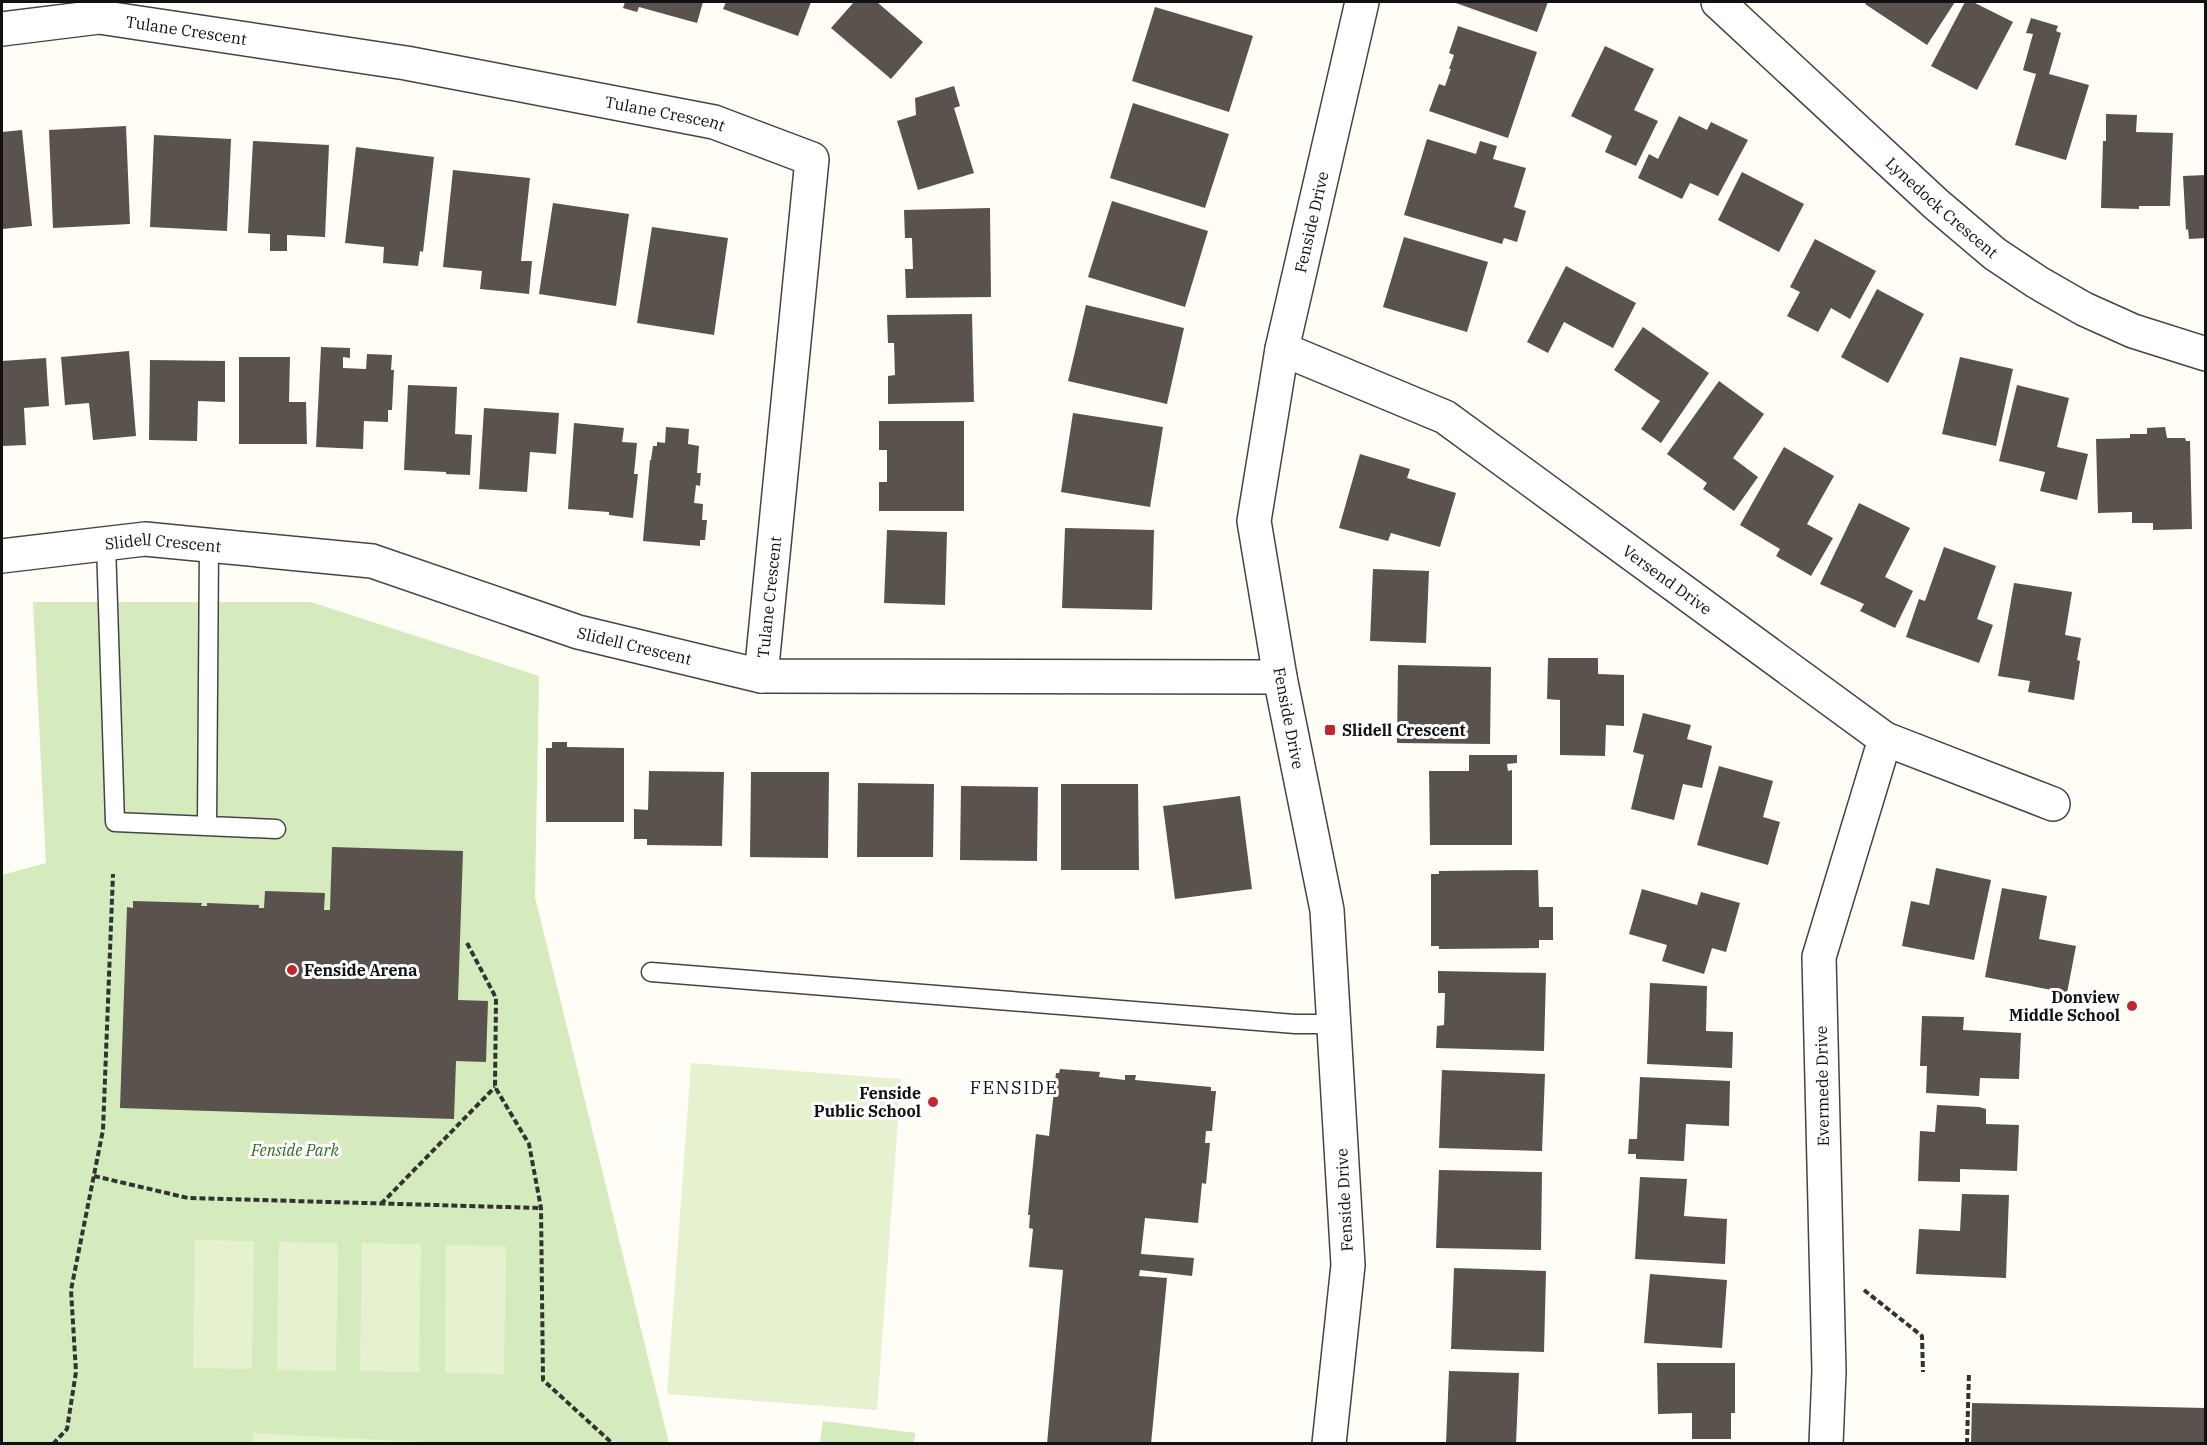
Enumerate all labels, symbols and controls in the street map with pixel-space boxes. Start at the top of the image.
street label: Tulane Crescent [124,11,249,49]
street label: Tulane Crescent [603,91,729,136]
street label: Lynedock Crescent [1882,153,2002,262]
street label: Fenside Drive [1290,169,1333,275]
street label: Slidell Crescent [104,529,223,556]
street label: Tulane Crescent [753,535,785,659]
street label: Versend Drive [1619,540,1716,619]
street label: Slidell Crescent [575,622,694,669]
street label: Fenside Drive [1269,665,1309,771]
place label: Slidell Crescent [1342,720,1466,740]
marker: Slidell Crescent [1323,723,1337,737]
place label: Fenside Arena [304,960,417,980]
marker: Fenside Arena [285,963,299,977]
place label: Donview Middle School [2009,987,2120,1025]
marker: Donview Middle School [2125,999,2139,1013]
street label: Evermede Drive [1811,1026,1833,1146]
district label: FENSIDE [970,1076,1058,1099]
place label: Fenside Public School [814,1083,921,1121]
marker: Fenside Public School [926,1095,940,1109]
park label: Fenside Park [250,1140,340,1160]
street label: Fenside Drive [1331,1148,1357,1252]

